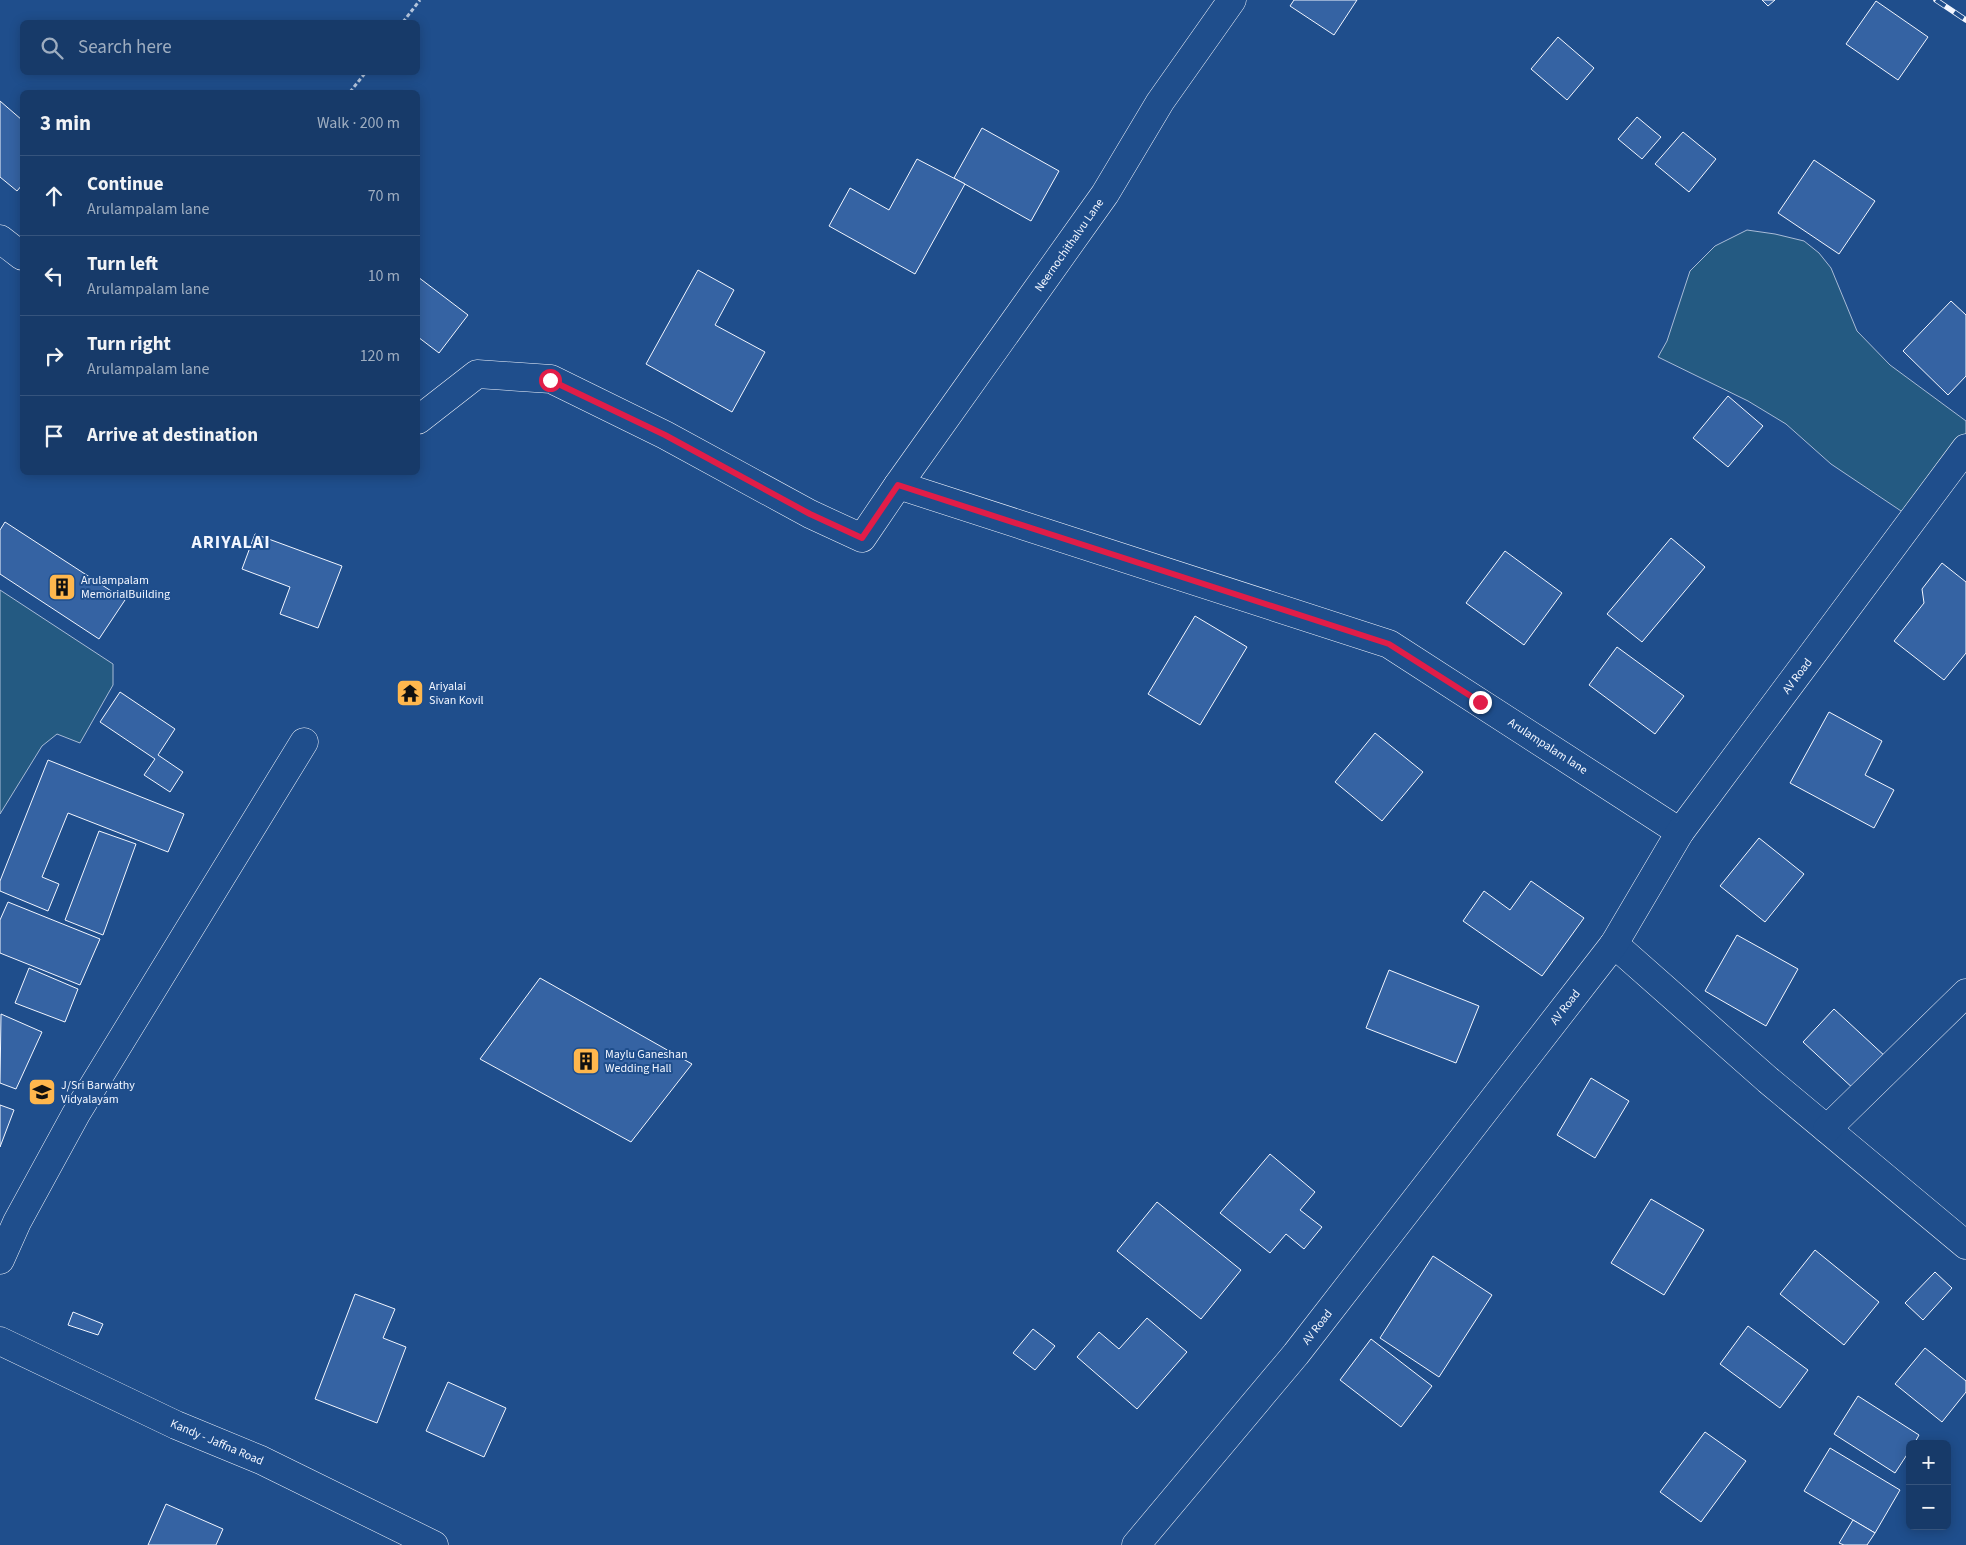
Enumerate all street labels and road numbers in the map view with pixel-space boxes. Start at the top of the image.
street label: Neernochithalvu Lane [1031,195,1108,295]
street label: AV Road [1778,655,1816,698]
street label: Arulampalam lane [1505,714,1591,779]
street label: AV Road [1546,986,1585,1029]
street label: AV Road [1298,1306,1337,1349]
street label: Kandy - Jaffna Road [168,1415,266,1470]

